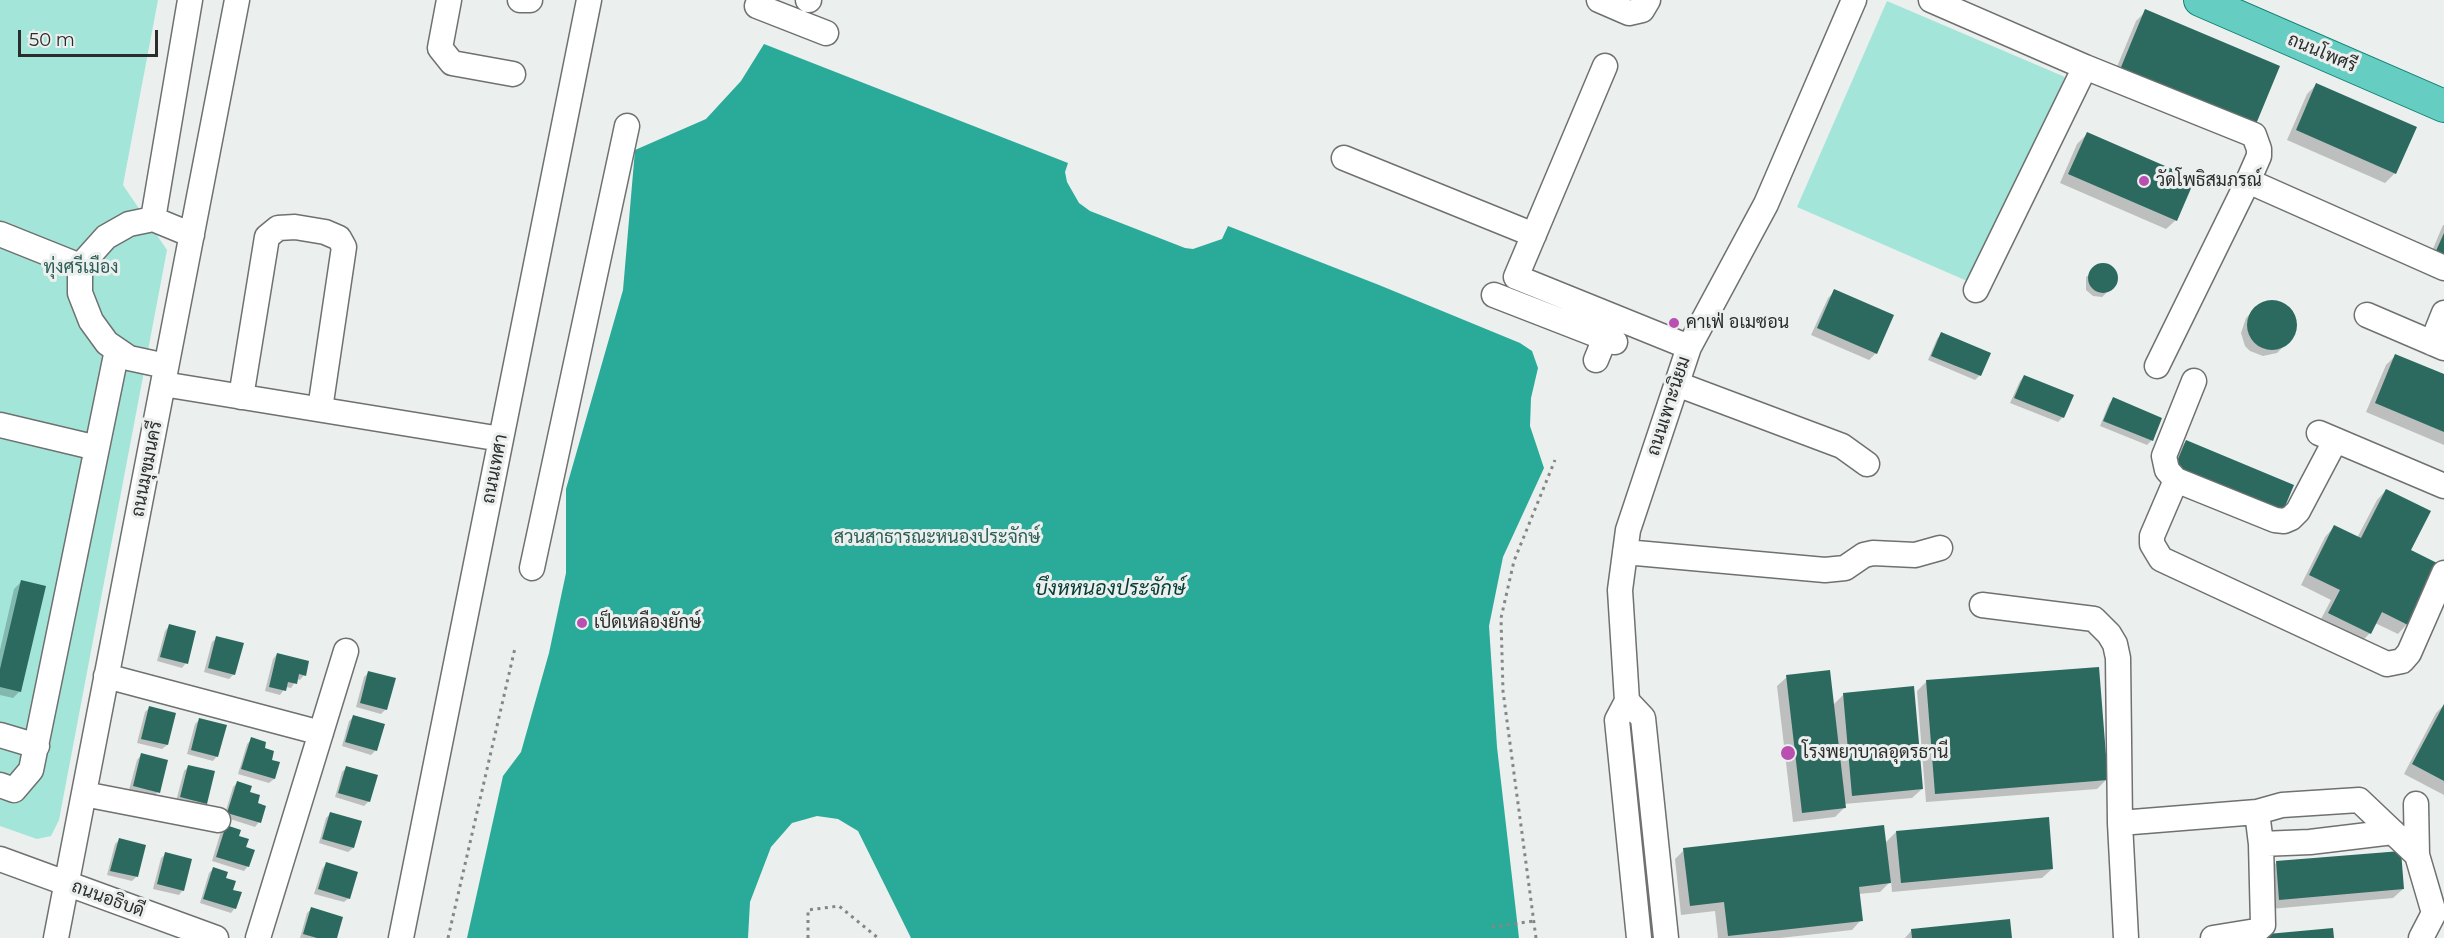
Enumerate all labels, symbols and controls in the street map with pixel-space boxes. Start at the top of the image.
scale bar [21,18,160,56]
text: 50 m [29,29,75,51]
street label: ถนนโพศรี [2284,29,2360,77]
place label: วัดโพธิสมภรณ์ [2156,170,2262,192]
marker: วัดโพธิสมภรณ์ [2137,174,2151,188]
park label: ทุ่งศรีเมือง [44,257,118,279]
place label: คาเฟ่ อเมซอน [1686,312,1789,334]
marker: คาเฟ่ อเมซอน [1667,316,1681,330]
street label: ถนนเพาะนิยม [1643,354,1695,458]
street label: ถนนมุขมนครี [127,419,167,519]
street label: ถนนเทศา [478,432,512,506]
park label: สวนสาธารณะหนองประจักษ์ [834,527,1040,549]
water label: บึงหหนองประจักษ์ [1035,577,1185,601]
place label: เป็ดเหลืองยักษ์ [594,612,701,634]
marker: เป็ดเหลืองยักษ์ [575,616,589,630]
place label: โรงพยาบาลอุดรธานี [1802,742,1948,764]
marker: โรงพยาบาลอุดรธานี [1779,744,1797,762]
street label: ถนนอธิบดี [69,876,147,922]

